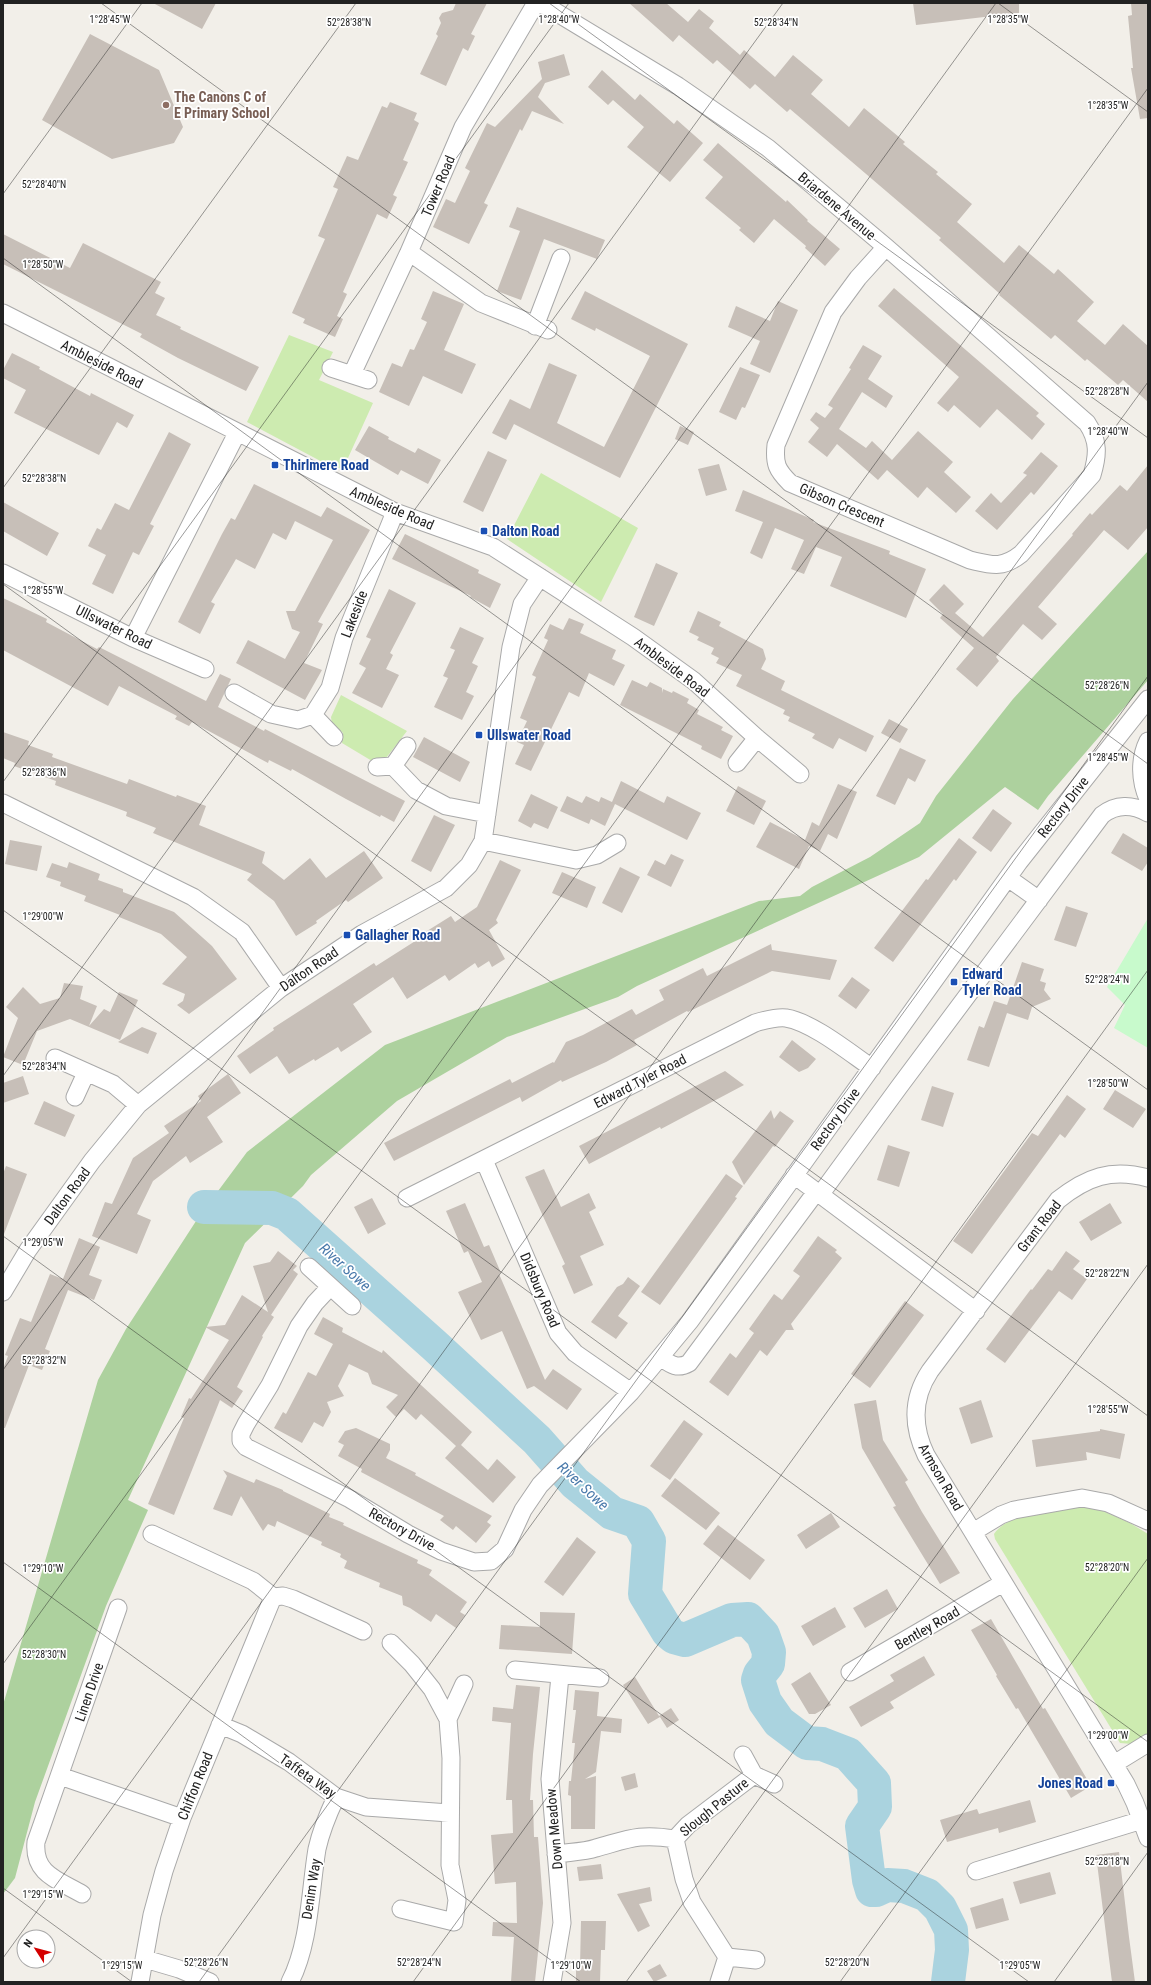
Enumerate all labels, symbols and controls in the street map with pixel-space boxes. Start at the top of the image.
text: 1°28'45"W [90,14,131,25]
text: 1°28'40"W [539,14,580,25]
text: 1°28'35"W [988,14,1029,25]
text: 52°28'38"N [327,17,371,28]
text: 52°28'34"N [754,17,798,28]
place label: The Canons C of E Primary School [174,89,270,121]
marker: The Canons C of E Primary School [161,100,171,110]
text: 1°28'35"W [1088,100,1129,111]
street label: Tower Road [418,153,458,219]
street label: Briardene Avenue [795,169,879,243]
text: 52°28'40"N [22,179,66,190]
text: 1°28'50"W [23,259,64,270]
street label: Ambleside Road [58,337,146,391]
text: 52°28'28"N [1085,386,1129,397]
text: 1°28'40"W [1088,426,1129,437]
place label: Thirlmere Road [283,457,369,473]
marker: Thirlmere Road [270,460,280,470]
text: 52°28'38"N [22,473,66,484]
street label: Gibson Crescent [797,480,887,530]
street label: Ambleside Road [348,483,436,533]
place label: Dalton Road [492,523,560,539]
marker: Dalton Road [479,526,489,536]
text: 1°28'55"W [23,585,64,596]
street label: Lakeside [338,588,370,640]
street label: Ullswater Road [73,602,155,652]
street label: Ambleside Road [631,634,713,700]
text: 52°28'26"N [1085,680,1129,691]
place label: Ullswater Road [487,727,571,743]
marker: Ullswater Road [474,730,484,740]
text: 1°28'45"W [1088,752,1129,763]
text: 52°28'36"N [22,767,66,778]
street label: Rectory Drive [1034,773,1092,841]
text: 1°29'00"W [23,911,64,922]
place label: Gallagher Road [355,927,440,943]
marker: Gallagher Road [342,930,352,940]
street label: Dalton Road [277,944,341,994]
place label: Edward Tyler Road [962,966,1022,998]
text: 52°28'24"N [1085,974,1129,985]
marker: Edward Tyler Road [949,977,959,987]
street label: Edward Tyler Road [591,1051,689,1111]
text: 52°28'34"N [22,1061,66,1072]
text: 1°28'50"W [1088,1078,1129,1089]
street label: Rectory Drive [807,1084,863,1153]
street label: Dalton Road [41,1164,93,1228]
street label: Grant Road [1014,1197,1064,1255]
text: 1°29'05"W [23,1237,64,1248]
water label: River Sowe [316,1239,375,1295]
street label: Didsbury Road [517,1250,563,1330]
text: 52°28'22"N [1085,1268,1129,1279]
text: 52°28'32"N [22,1355,66,1366]
text: 1°28'55"W [1088,1404,1129,1415]
street label: Armson Road [915,1441,967,1513]
water label: River Sowe [554,1458,612,1514]
street label: Rectory Drive [366,1504,438,1554]
text: 52°28'20"N [1085,1562,1129,1573]
text: 1°29'10"W [23,1563,64,1574]
street label: Bentley Road [892,1603,962,1653]
text: 52°28'30"N [22,1649,66,1660]
street label: Linen Drive [71,1660,107,1724]
text: 1°29'00"W [1088,1730,1129,1741]
street label: Chiffon Road [174,1750,216,1822]
street label: Taffeta Way [277,1751,340,1801]
street label: Slough Pasture [677,1774,752,1840]
place label: Jones Road [1038,1775,1103,1791]
marker: Jones Road [1106,1778,1116,1788]
street label: Down Meadow [542,1788,566,1870]
text: 52°28'18"N [1085,1856,1129,1867]
street label: Denim Way [298,1857,324,1920]
text: 1°29'15"W [23,1889,64,1900]
north arrow [16,1929,56,1969]
text: N [21,1937,36,1950]
text: 52°28'26"N [184,1957,228,1968]
text: 52°28'24"N [397,1957,441,1968]
text: 52°28'20"N [825,1957,869,1968]
text: 1°29'15"W [102,1960,143,1971]
text: 1°29'10"W [551,1960,592,1971]
text: 1°29'05"W [1000,1960,1041,1971]

